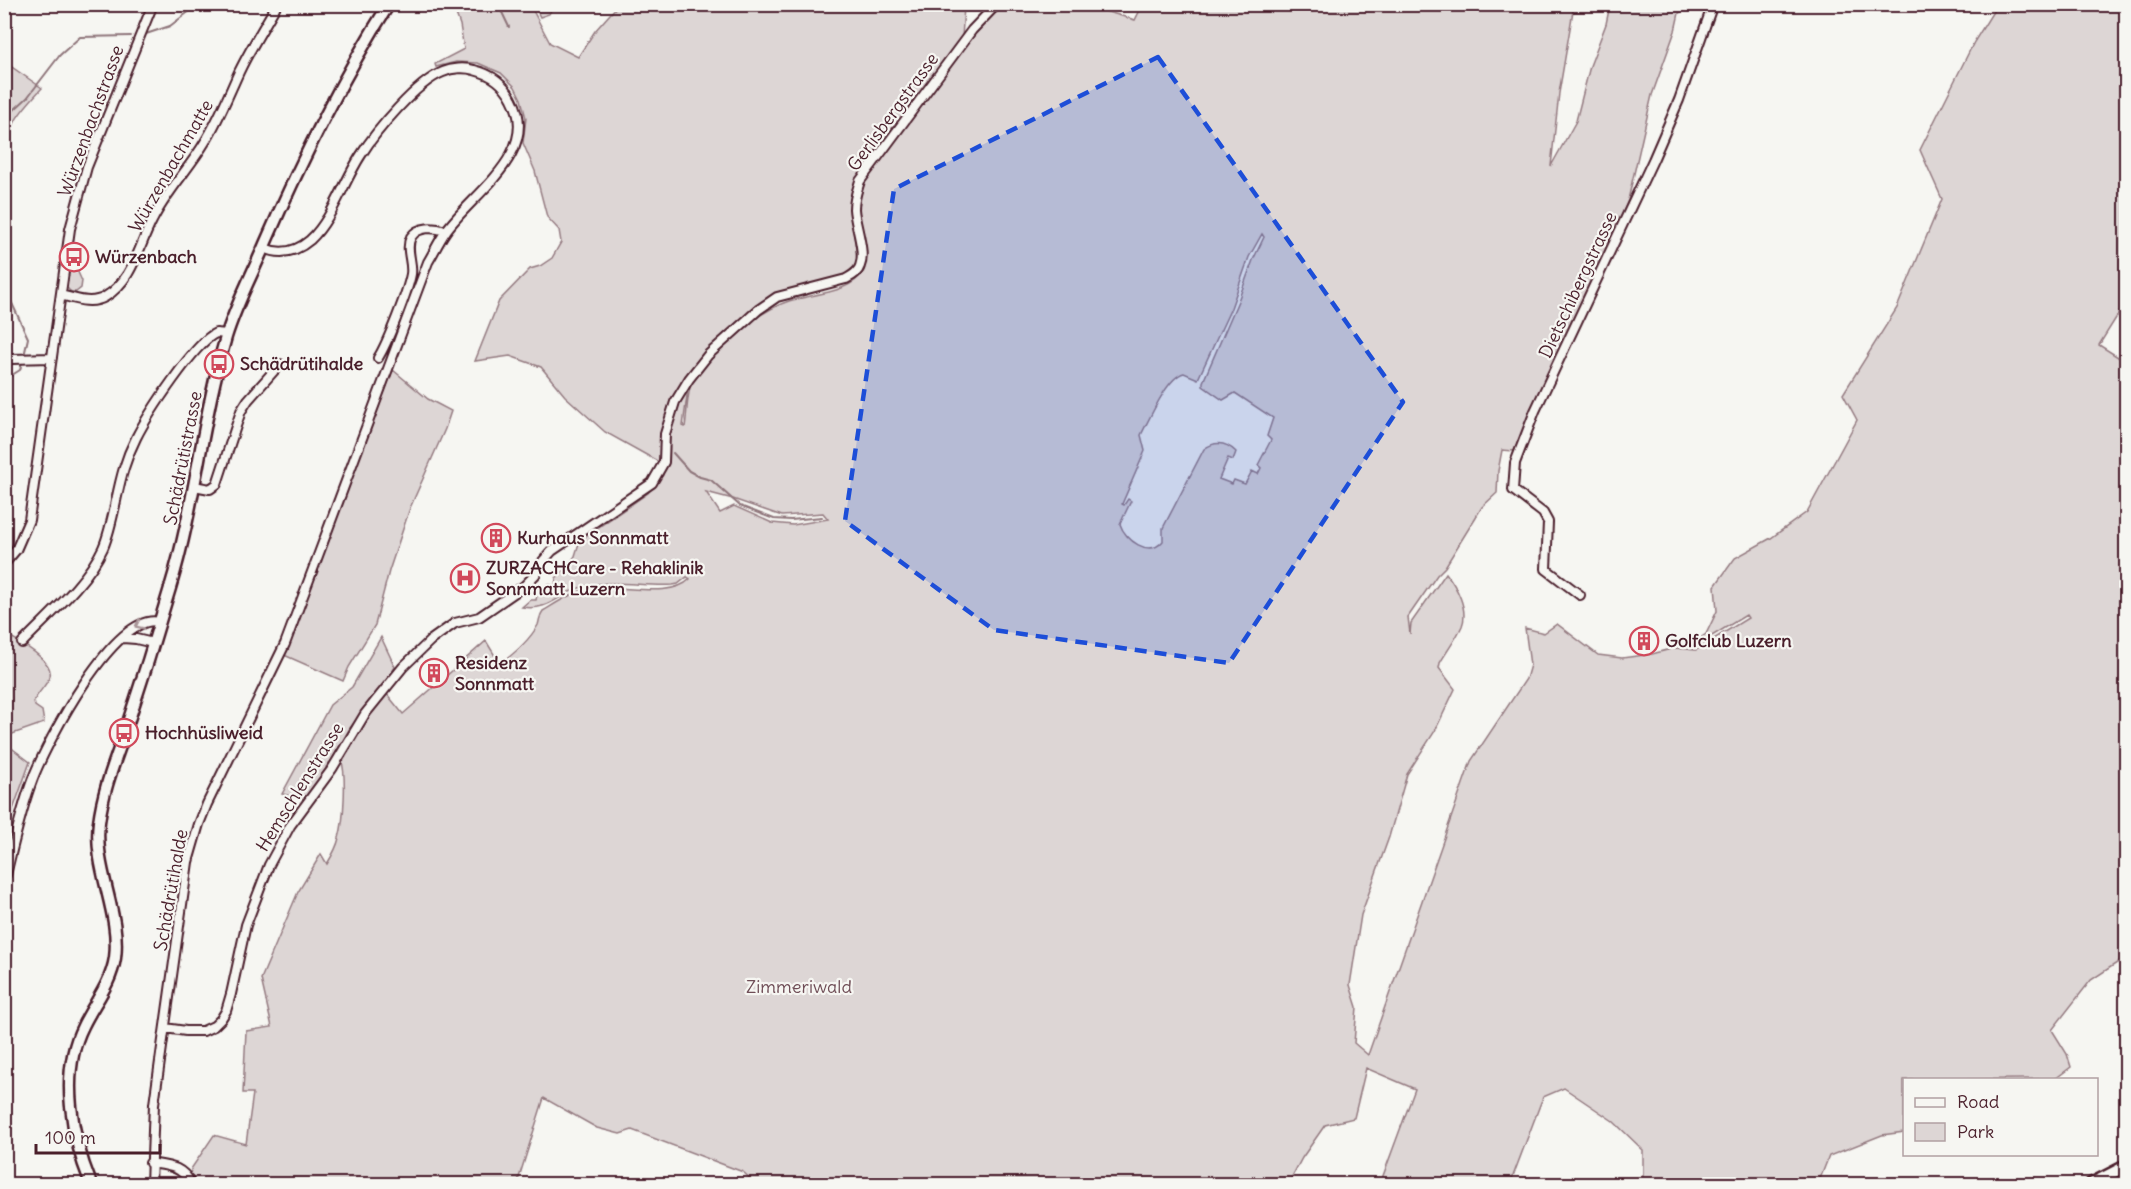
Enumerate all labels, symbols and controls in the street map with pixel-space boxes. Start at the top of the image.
street label: Würzenbachstrasse [52,42,129,200]
street label: Gerlisbergstrasse [842,48,943,175]
street label: Würzenbachmatte [123,95,218,236]
street label: Dietschibergstrasse [1534,208,1622,362]
bus stop icon: Würzenbach [58,241,90,273]
place label: Würzenbach [95,245,197,268]
bus stop icon: Schädrütihalde [203,348,235,380]
place label: Schädrütihalde [240,352,363,375]
street label: Schädrütistrasse [158,389,207,527]
building icon: Kurhaus Sonnmatt [480,522,512,554]
place label: Kurhaus Sonnmatt [517,526,669,549]
place label: ZURZACHCare - Rehaklinik Sonnmatt Luzern [486,556,703,600]
hospital icon: ZURZACHCare - Rehaklinik Sonnmatt Luzern [449,562,481,594]
one-way arrow [135,618,146,630]
building icon: Golfclub Luzern [1628,625,1660,657]
place label: Golfclub Luzern [1665,629,1792,652]
place label: Residenz Sonnmatt [455,651,535,695]
building icon: Residenz Sonnmatt [418,657,450,689]
bus stop icon: Hochhüsliweid [108,717,140,749]
street label: Hemschlenstrasse [251,718,349,856]
place label: Hochhüsliweid [145,721,264,744]
street label: Schädrütihalde [148,827,193,953]
park label: Zimmeriwald [746,975,852,998]
legend [1903,1078,2098,1156]
text: Road [1957,1090,2000,1113]
scale bar [36,1117,160,1155]
text: Park [1957,1120,1994,1143]
text: 100 m [45,1126,96,1149]

